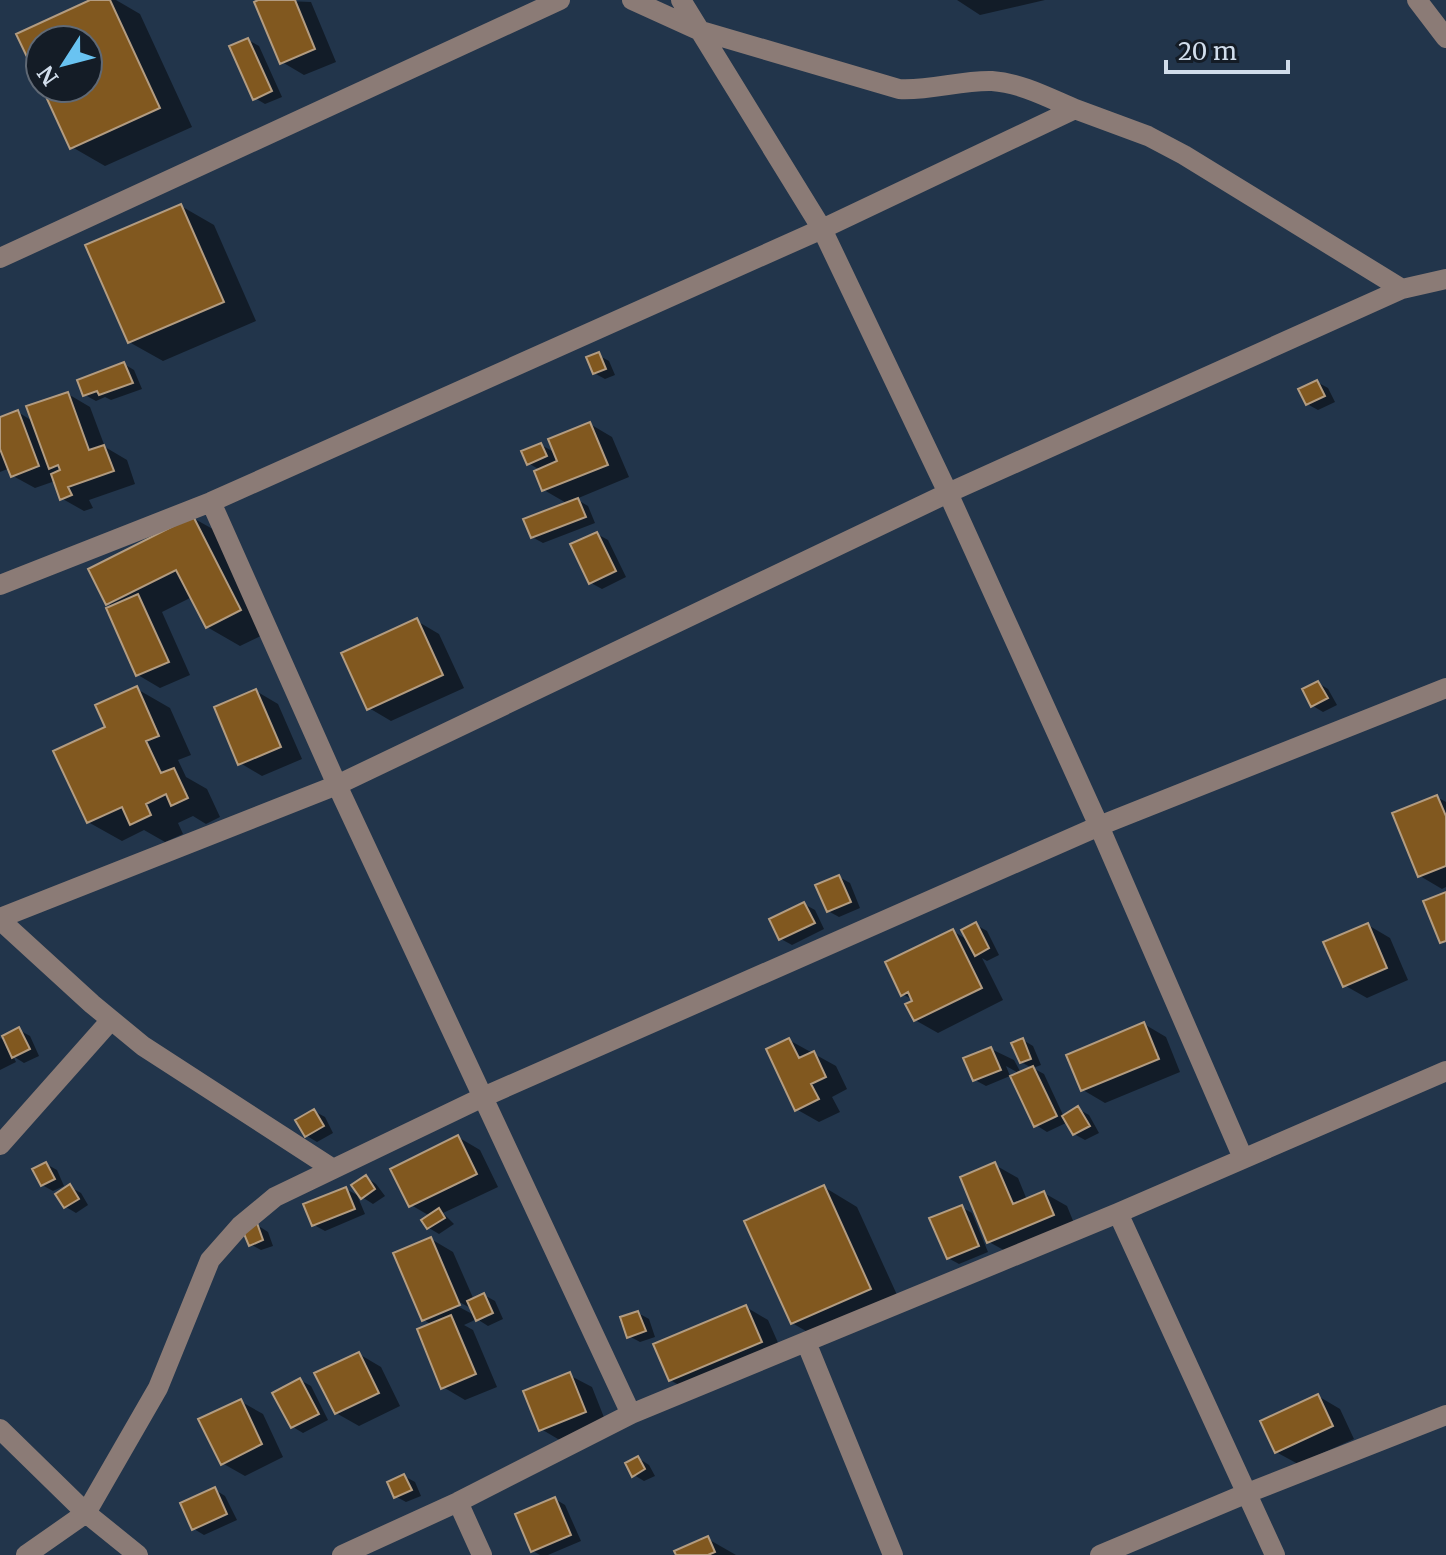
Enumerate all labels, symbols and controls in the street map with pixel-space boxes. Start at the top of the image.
north arrow [24,24,104,104]
scale bar [1166,24,1288,74]
text: 20 m [1178,36,1237,67]
text: N [31,60,64,91]

